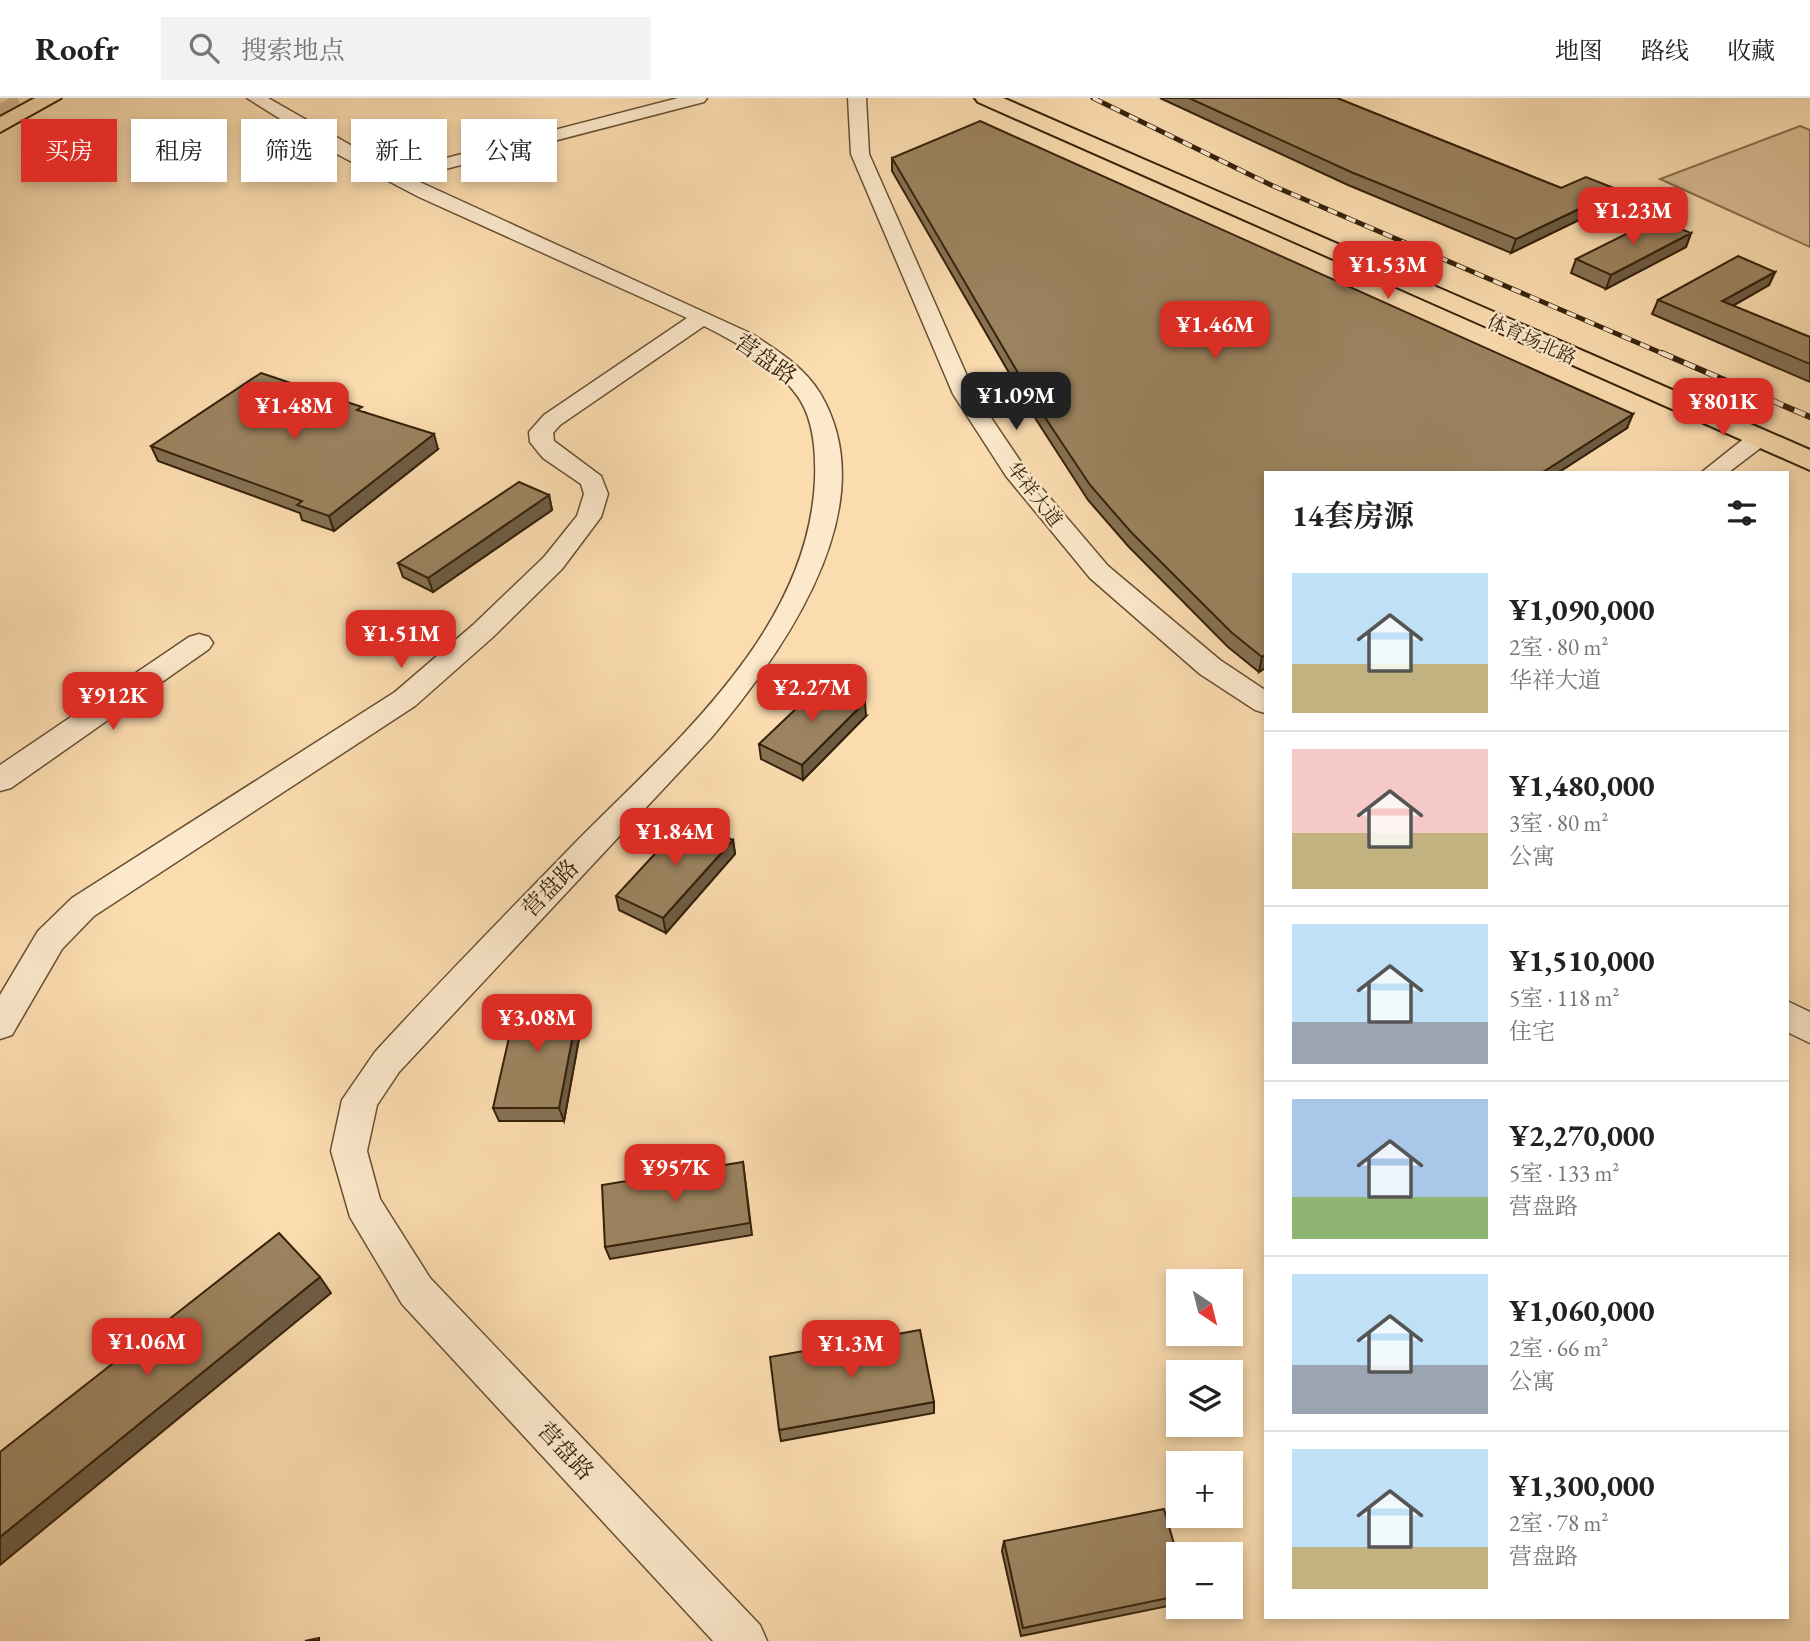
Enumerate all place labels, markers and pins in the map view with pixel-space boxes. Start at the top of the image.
pin: ¥1.23M [1576,188,1690,247]
pin: ¥1.53M [1331,242,1445,301]
pin: ¥1.46M [1158,302,1272,361]
pin: ¥1.09M [959,372,1073,432]
pin: ¥801K [1674,378,1772,438]
pin: ¥1.48M [237,382,351,442]
pin: ¥1.51M [344,610,458,670]
pin: ¥2.27M [755,664,869,724]
pin: ¥912K [64,672,162,732]
pin: ¥1.84M [618,808,732,868]
pin: ¥3.08M [480,995,594,1054]
pin: ¥957K [626,1144,724,1204]
pin: ¥1.06M [90,1318,204,1378]
pin: ¥1.3M [802,1320,900,1380]

